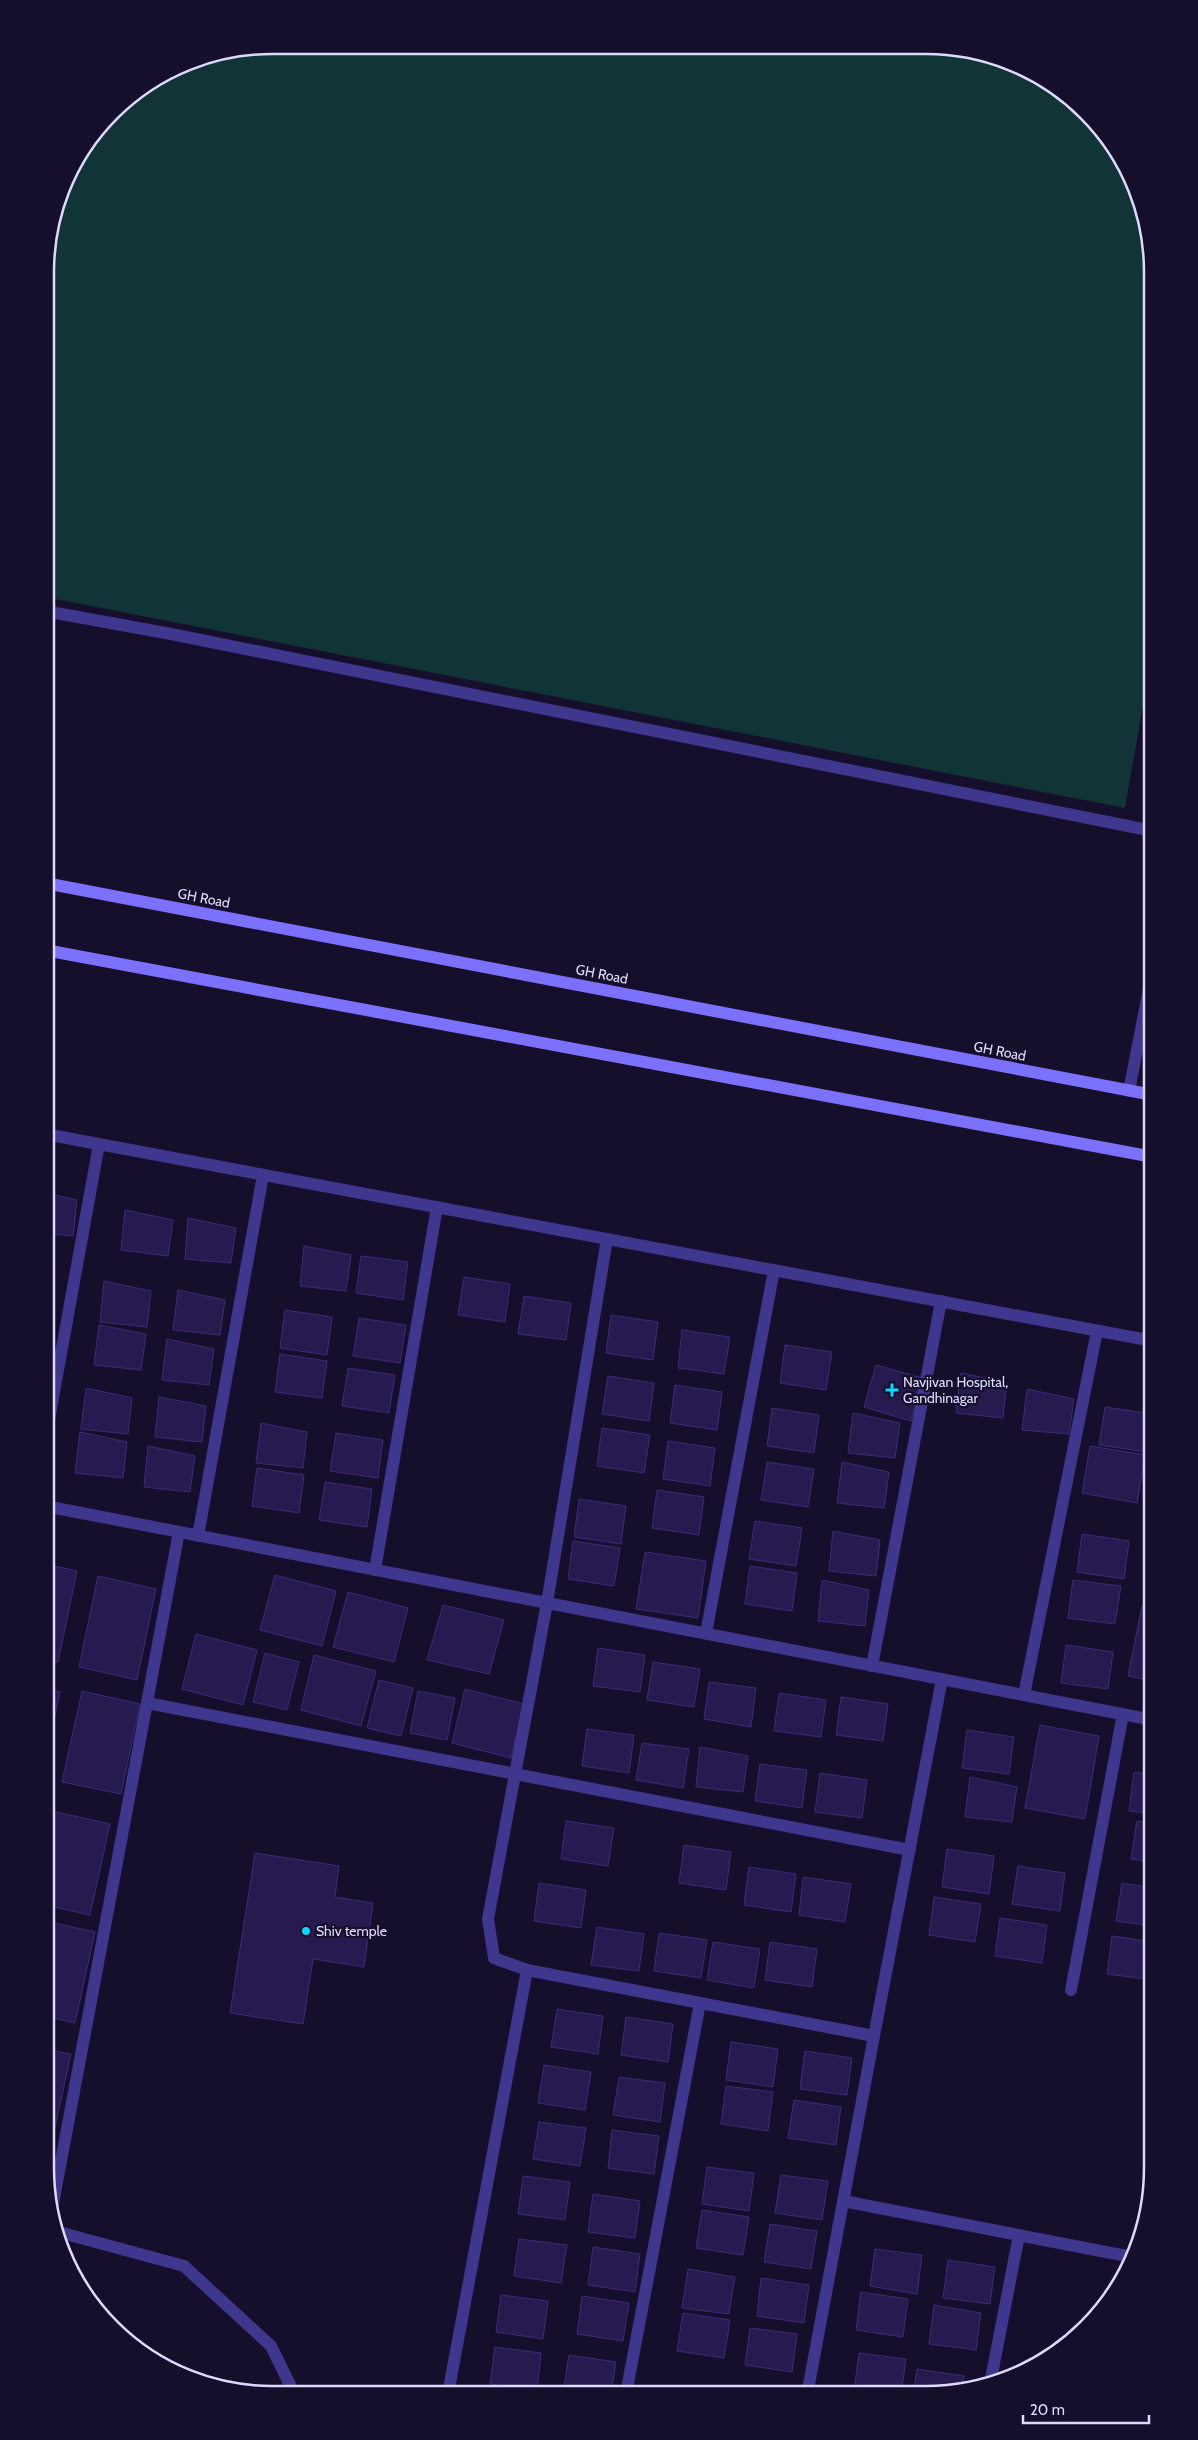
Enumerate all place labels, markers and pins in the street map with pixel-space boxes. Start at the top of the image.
place label: Navjivan Hospital, Gandhinagar [903,1373,1008,1407]
marker: Navjivan Hospital, Gandhinagar [885,1383,899,1397]
place label: Shiv temple [316,1922,387,1940]
marker: Shiv temple [300,1925,312,1937]

